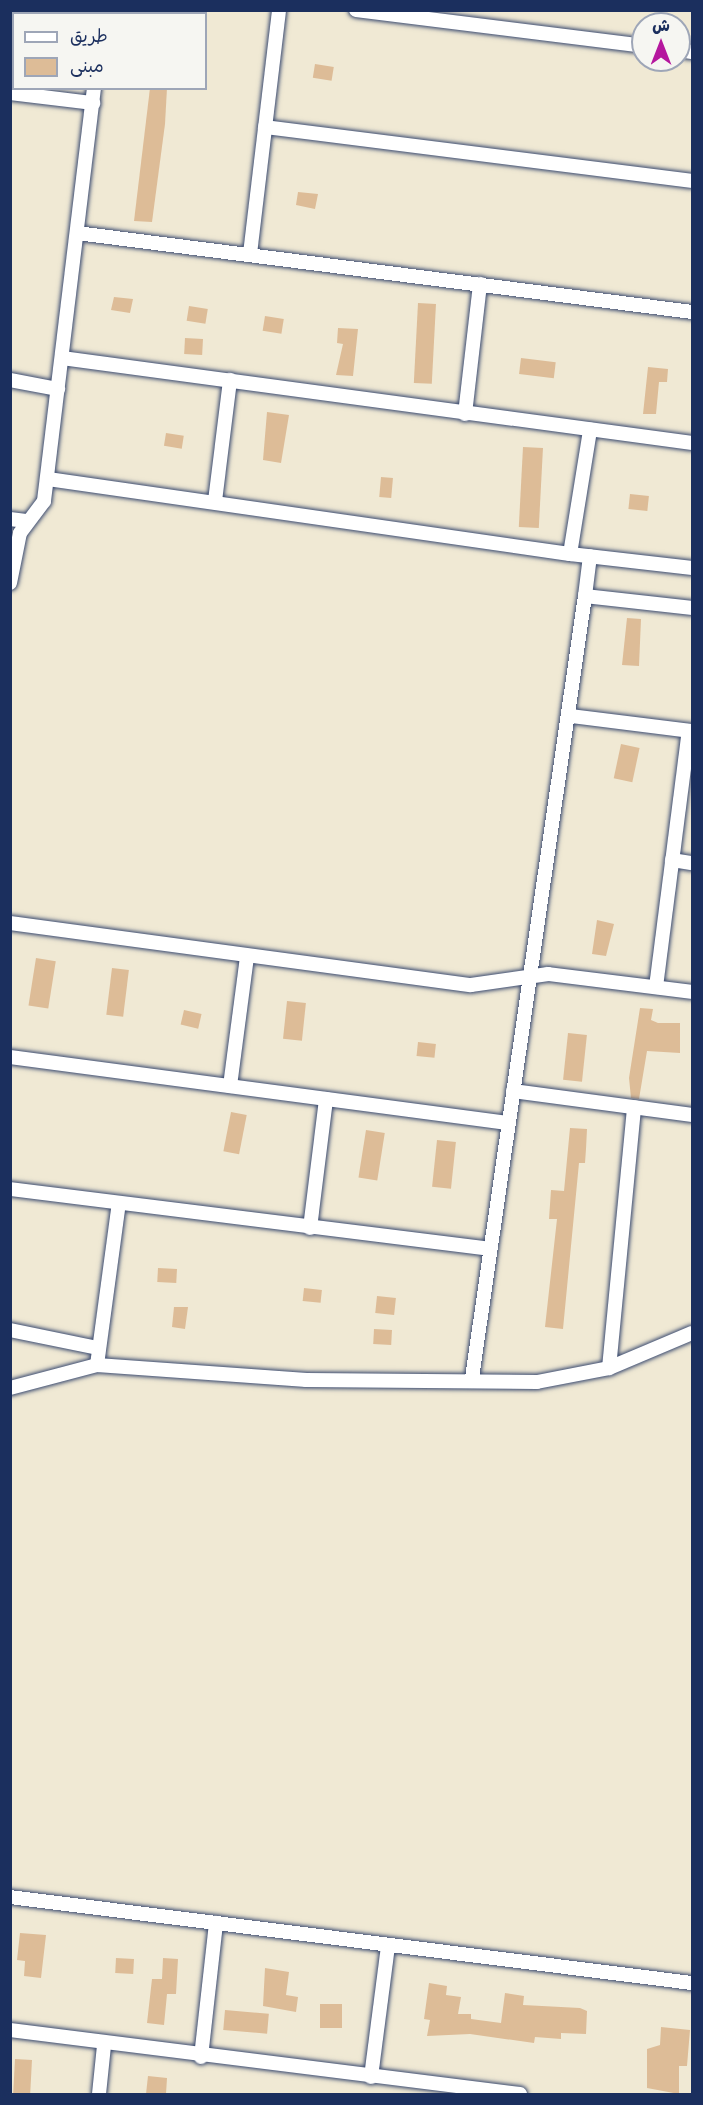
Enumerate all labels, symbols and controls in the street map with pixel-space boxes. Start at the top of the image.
legend [12,12,207,90]
north arrow [631,12,691,72]
text: ش [652,16,670,36]
text: طريق [70,25,108,48]
text: مبنى [70,55,104,78]

